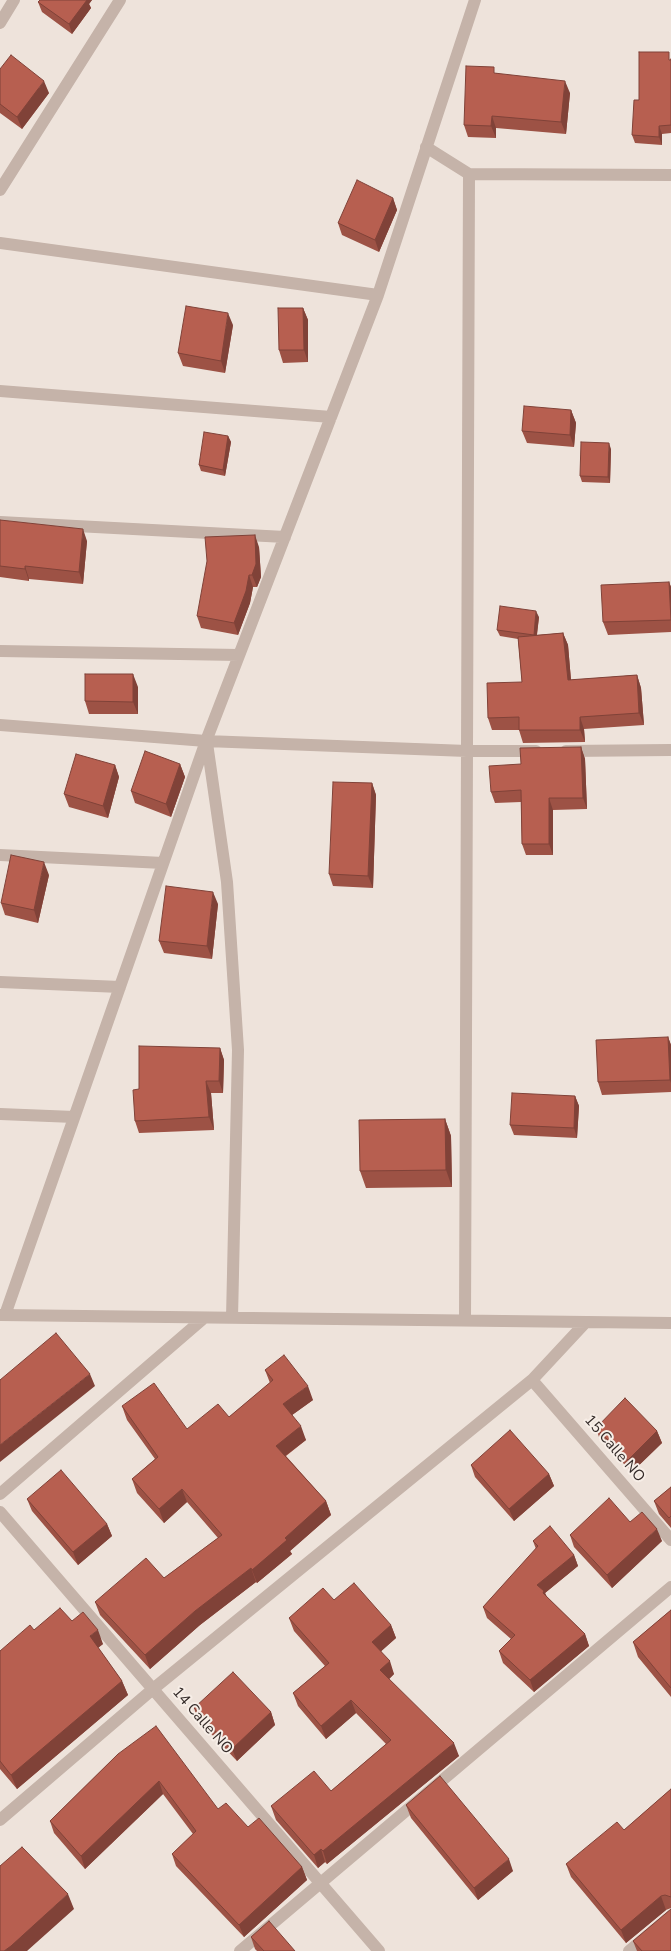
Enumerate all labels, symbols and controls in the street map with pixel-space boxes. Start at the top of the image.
street label: 15 Calle NO [580,1412,648,1486]
street label: 14 Calle NO [168,1684,236,1758]

